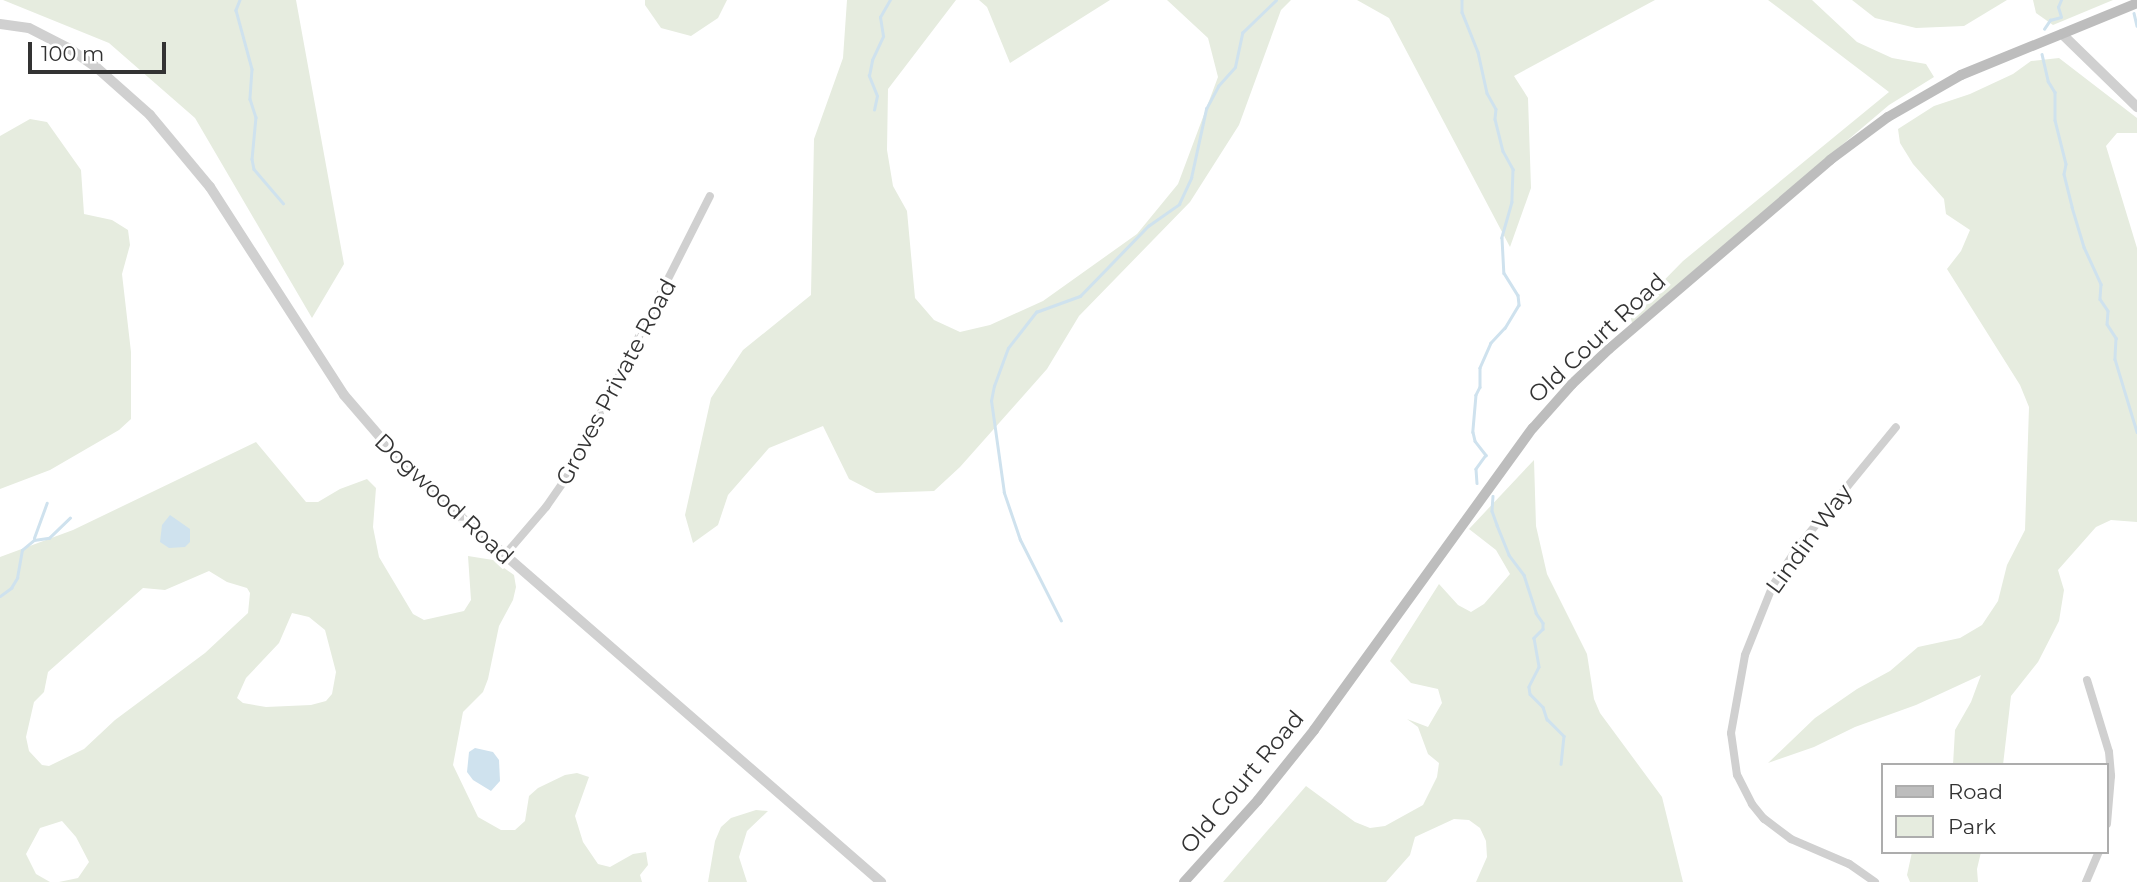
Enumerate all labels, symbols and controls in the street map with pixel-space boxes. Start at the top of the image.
scale bar [32,28,170,72]
text: 100 m [41,41,104,66]
street label: Old Court Road [1523,267,1671,409]
street label: Groves Private Road [550,274,682,490]
street label: Dogwood Road [369,428,519,570]
street label: Lindin Way [1760,479,1858,599]
street label: Old Court Road [1174,705,1310,859]
legend [1882,763,2109,854]
text: Road [1948,779,2003,804]
text: Park [1948,814,1996,839]

